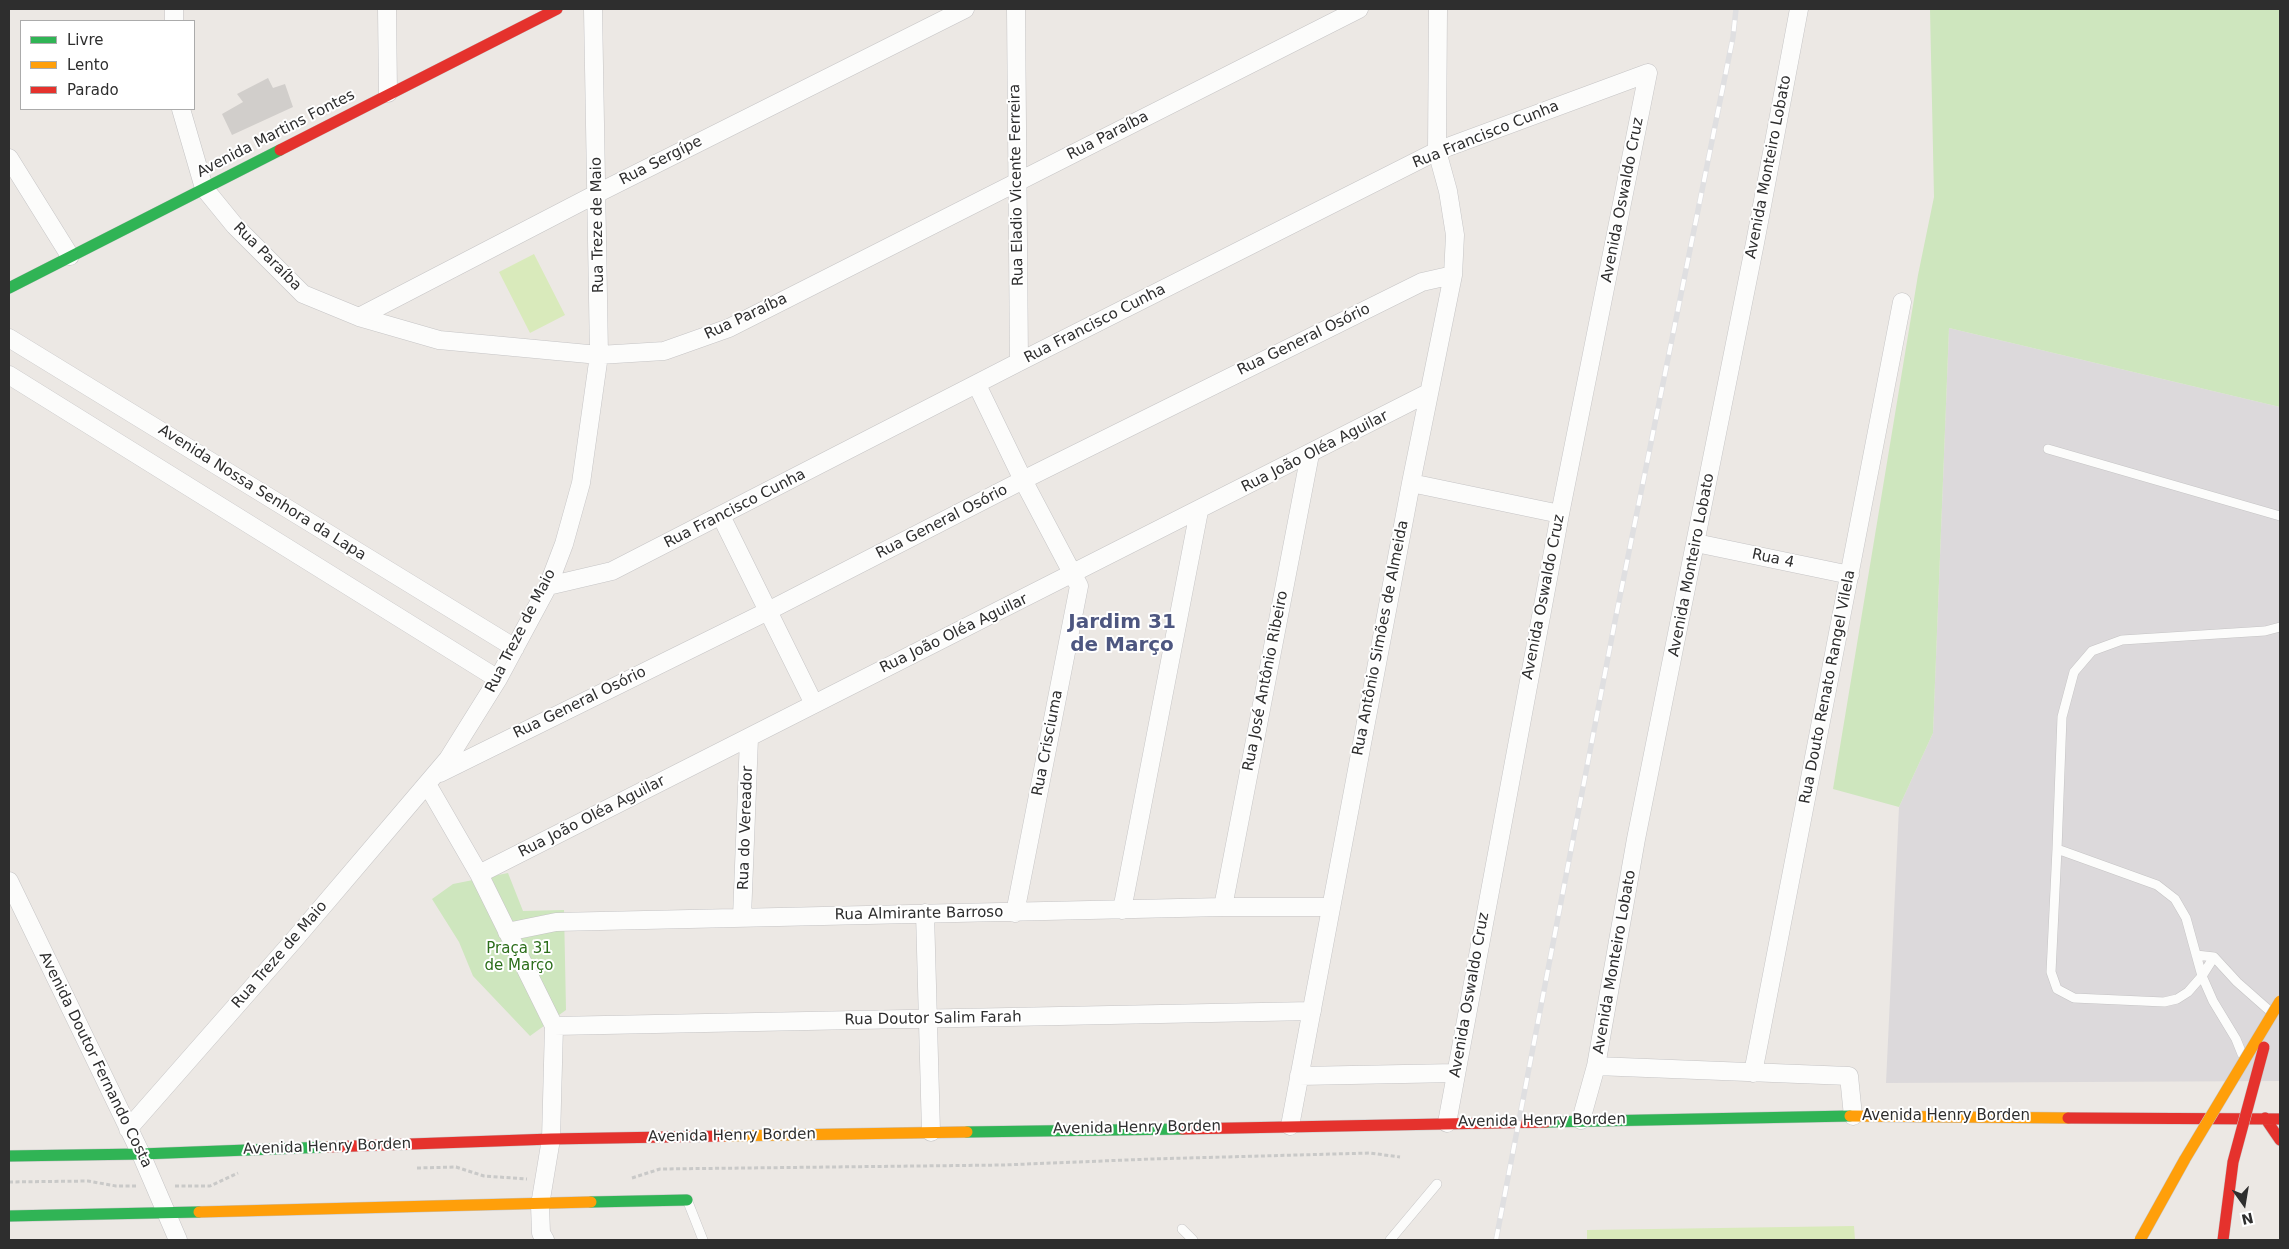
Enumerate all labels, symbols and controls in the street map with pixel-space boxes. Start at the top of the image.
legend [20,20,195,110]
text: Livre [67,31,103,49]
text: Lento [67,56,109,74]
street label: Avenida Monteiro Lobato [1742,74,1796,260]
text: Parado [67,81,119,99]
street label: Rua Eladio Vicente Ferreira [1006,84,1028,286]
street label: Avenida Martins Fontes [194,86,358,182]
street label: Rua Francisco Cunha [1410,97,1562,173]
street label: Rua Paraíba [1064,108,1152,164]
street label: Avenida Oswaldo Cruz [1598,116,1648,284]
street label: Rua Sergípe [617,132,705,190]
street label: Rua Treze de Maio [588,157,608,293]
street label: Rua Paraíba [229,219,305,295]
street label: Rua Francisco Cunha [1021,281,1169,367]
street label: Rua Paraíba [702,290,790,344]
street label: Rua General Osório [1235,300,1373,380]
street label: Rua João Oléa Aguilar [1239,407,1391,497]
street label: Avenida Nossa Senhora da Lapa [155,421,369,565]
street label: Rua Francisco Cunha [661,466,809,552]
street label: Avenida Monteiro Lobato [1665,472,1719,658]
street label: Rua General Osório [873,481,1011,563]
street label: Avenida Oswaldo Cruz [1519,513,1569,681]
street label: Rua Antônio Simões de Almeida [1349,519,1413,757]
street label: Rua 4 [1750,546,1796,572]
street label: Rua Treze de Maio [482,566,560,696]
street label: Rua Douto Renato Rangel Vilela [1796,568,1860,806]
street label: Rua José Antônio Ribeiro [1240,589,1292,773]
street label: Rua João Oléa Aguilar [877,590,1031,678]
district label: Jardim 31 de Março [1068,611,1176,658]
street label: Rua General Osório [511,663,649,743]
street label: Rua Crisciuma [1029,688,1067,798]
street label: Rua do Vereador [735,766,757,890]
street label: Rua João Oléa Aguilar [516,772,668,862]
street label: Avenida Monteiro Lobato [1590,869,1640,1055]
street label: Rua Treze de Maio [229,898,331,1012]
street label: Rua Almirante Barroso [835,904,1003,924]
street label: Avenida Oswaldo Cruz [1447,911,1493,1079]
park label: Praça 31 de Março [485,940,553,975]
street label: Avenida Doutor Fernando Costa [35,949,155,1171]
street label: Rua Doutor Salim Farah [844,1008,1022,1030]
street label: Avenida Henry Borden [1862,1107,2030,1125]
street label: Avenida Henry Borden [1458,1111,1626,1131]
street label: Avenida Henry Borden [1053,1118,1221,1138]
street label: Avenida Henry Borden [648,1126,816,1146]
street label: Avenida Henry Borden [243,1135,411,1159]
north arrow [2219,1179,2269,1229]
text: N [2240,1210,2255,1228]

